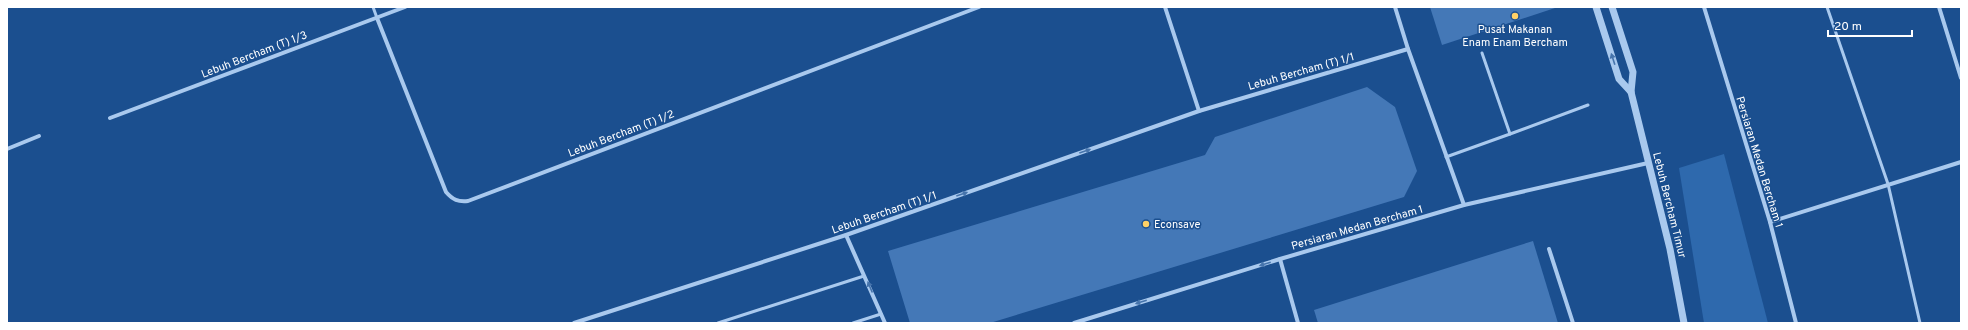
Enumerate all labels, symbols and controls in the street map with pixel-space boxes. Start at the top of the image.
marker: Pusat Makanan Enam Enam Bercham [1510,11,1520,21]
scale bar [1828,12,1912,38]
text: 20 m [1834,19,1862,35]
place label: Pusat Makanan Enam Enam Bercham [1462,23,1568,50]
street label: Lebuh Bercham (T) 1/3 [199,28,309,82]
street label: Lebuh Bercham (T) 1/1 [1246,50,1356,94]
one-way arrow [1609,52,1615,64]
street label: Persiaran Medan Bercham 1 [1732,95,1786,230]
street label: Lebuh Bercham (T) 1/2 [566,107,676,161]
one-way arrow [1079,148,1091,154]
street label: Lebuh Bercham Timur [1649,151,1689,260]
street label: Lebuh Bercham (T) 1/1 [830,188,939,237]
one-way arrow [957,191,969,197]
street label: Persiaran Medan Bercham 1 [1290,202,1425,254]
place label: Econsave [1154,218,1200,232]
marker: Econsave [1141,219,1151,229]
one-way arrow [1259,261,1271,267]
one-way arrow [867,282,873,293]
one-way arrow [1135,299,1147,305]

